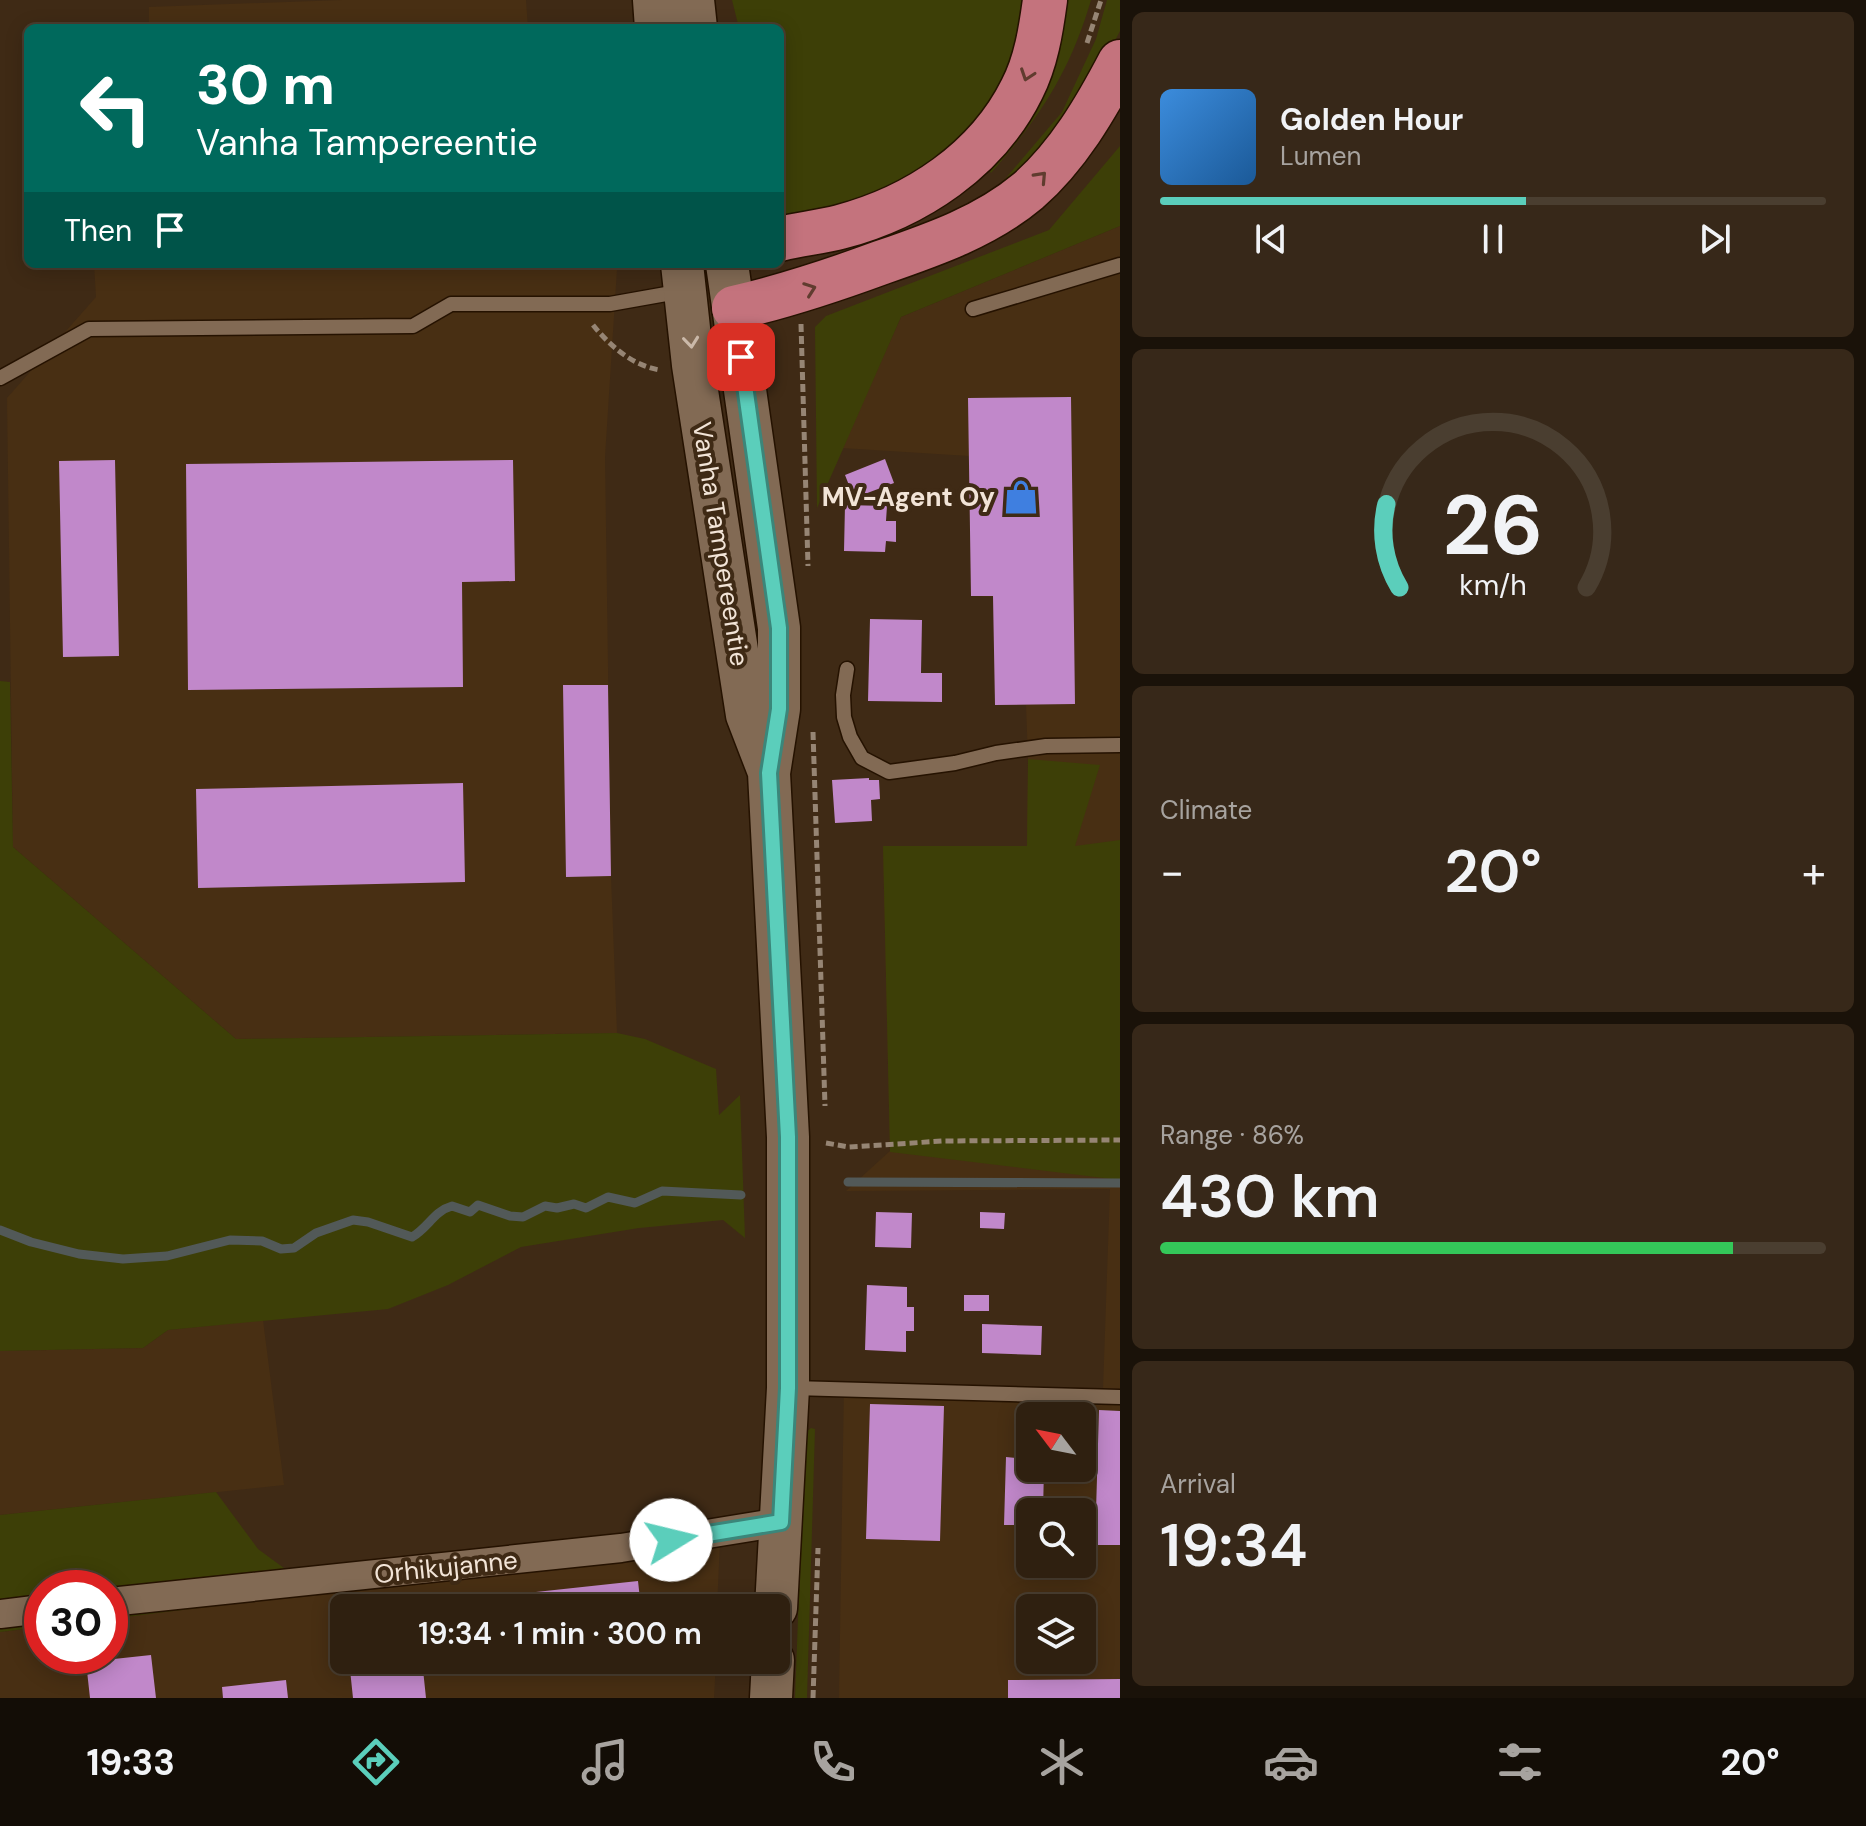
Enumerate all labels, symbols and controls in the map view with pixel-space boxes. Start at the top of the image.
text: 30 m [196,48,335,121]
icon: left [64,56,168,160]
one-way arrow [1021,68,1037,82]
text: Golden Hour [1280,100,1463,139]
text: Vanha Tampereentie [196,119,538,166]
text: Lumen [1280,139,1361,173]
one-way arrow [1032,171,1046,186]
icon: arrive [148,208,192,252]
text: Then [64,211,132,250]
icon: previous [1249,217,1293,261]
icon: pause [1471,217,1515,261]
icon: next [1693,217,1737,261]
one-way arrow [802,282,816,299]
pin [707,323,775,391]
one-way arrow [682,335,699,348]
icon: arrive [719,335,763,379]
street label: Vanha Tampereentie [685,419,757,669]
text: 26 [1443,470,1543,579]
shop icon: MV-Agent Oy [1002,478,1040,516]
place label: MV-Agent Oy [822,480,995,514]
text: km/h [1459,567,1527,604]
text: Climate [1160,793,1252,827]
text: 20° [1444,832,1542,911]
text: − [1160,843,1184,901]
text: + [1802,843,1826,901]
text: Range · 86% [1160,1118,1304,1152]
text: 430 km [1160,1157,1380,1236]
north arrow [1016,1402,1096,1482]
map controls [1016,1402,1096,1674]
text: Arrival [1160,1467,1236,1501]
position arrow [629,1498,713,1582]
button: search [1016,1498,1096,1578]
text: 19:34 [1160,1506,1307,1585]
street label: Orhikujanne [373,1543,519,1591]
speed limit sign: 30 [24,1570,128,1674]
button: layers [1016,1594,1096,1674]
text: 19:34 · 1 min · 300 m [418,1614,702,1653]
icon: directions [348,1734,404,1790]
icon: music [577,1734,633,1790]
icon: phone [805,1734,861,1790]
icon: climate [1034,1734,1090,1790]
icon: car [1263,1734,1319,1790]
icon: filters [1492,1734,1548,1790]
text: 19:33 [86,1739,175,1786]
text: 20° [1721,1739,1780,1786]

